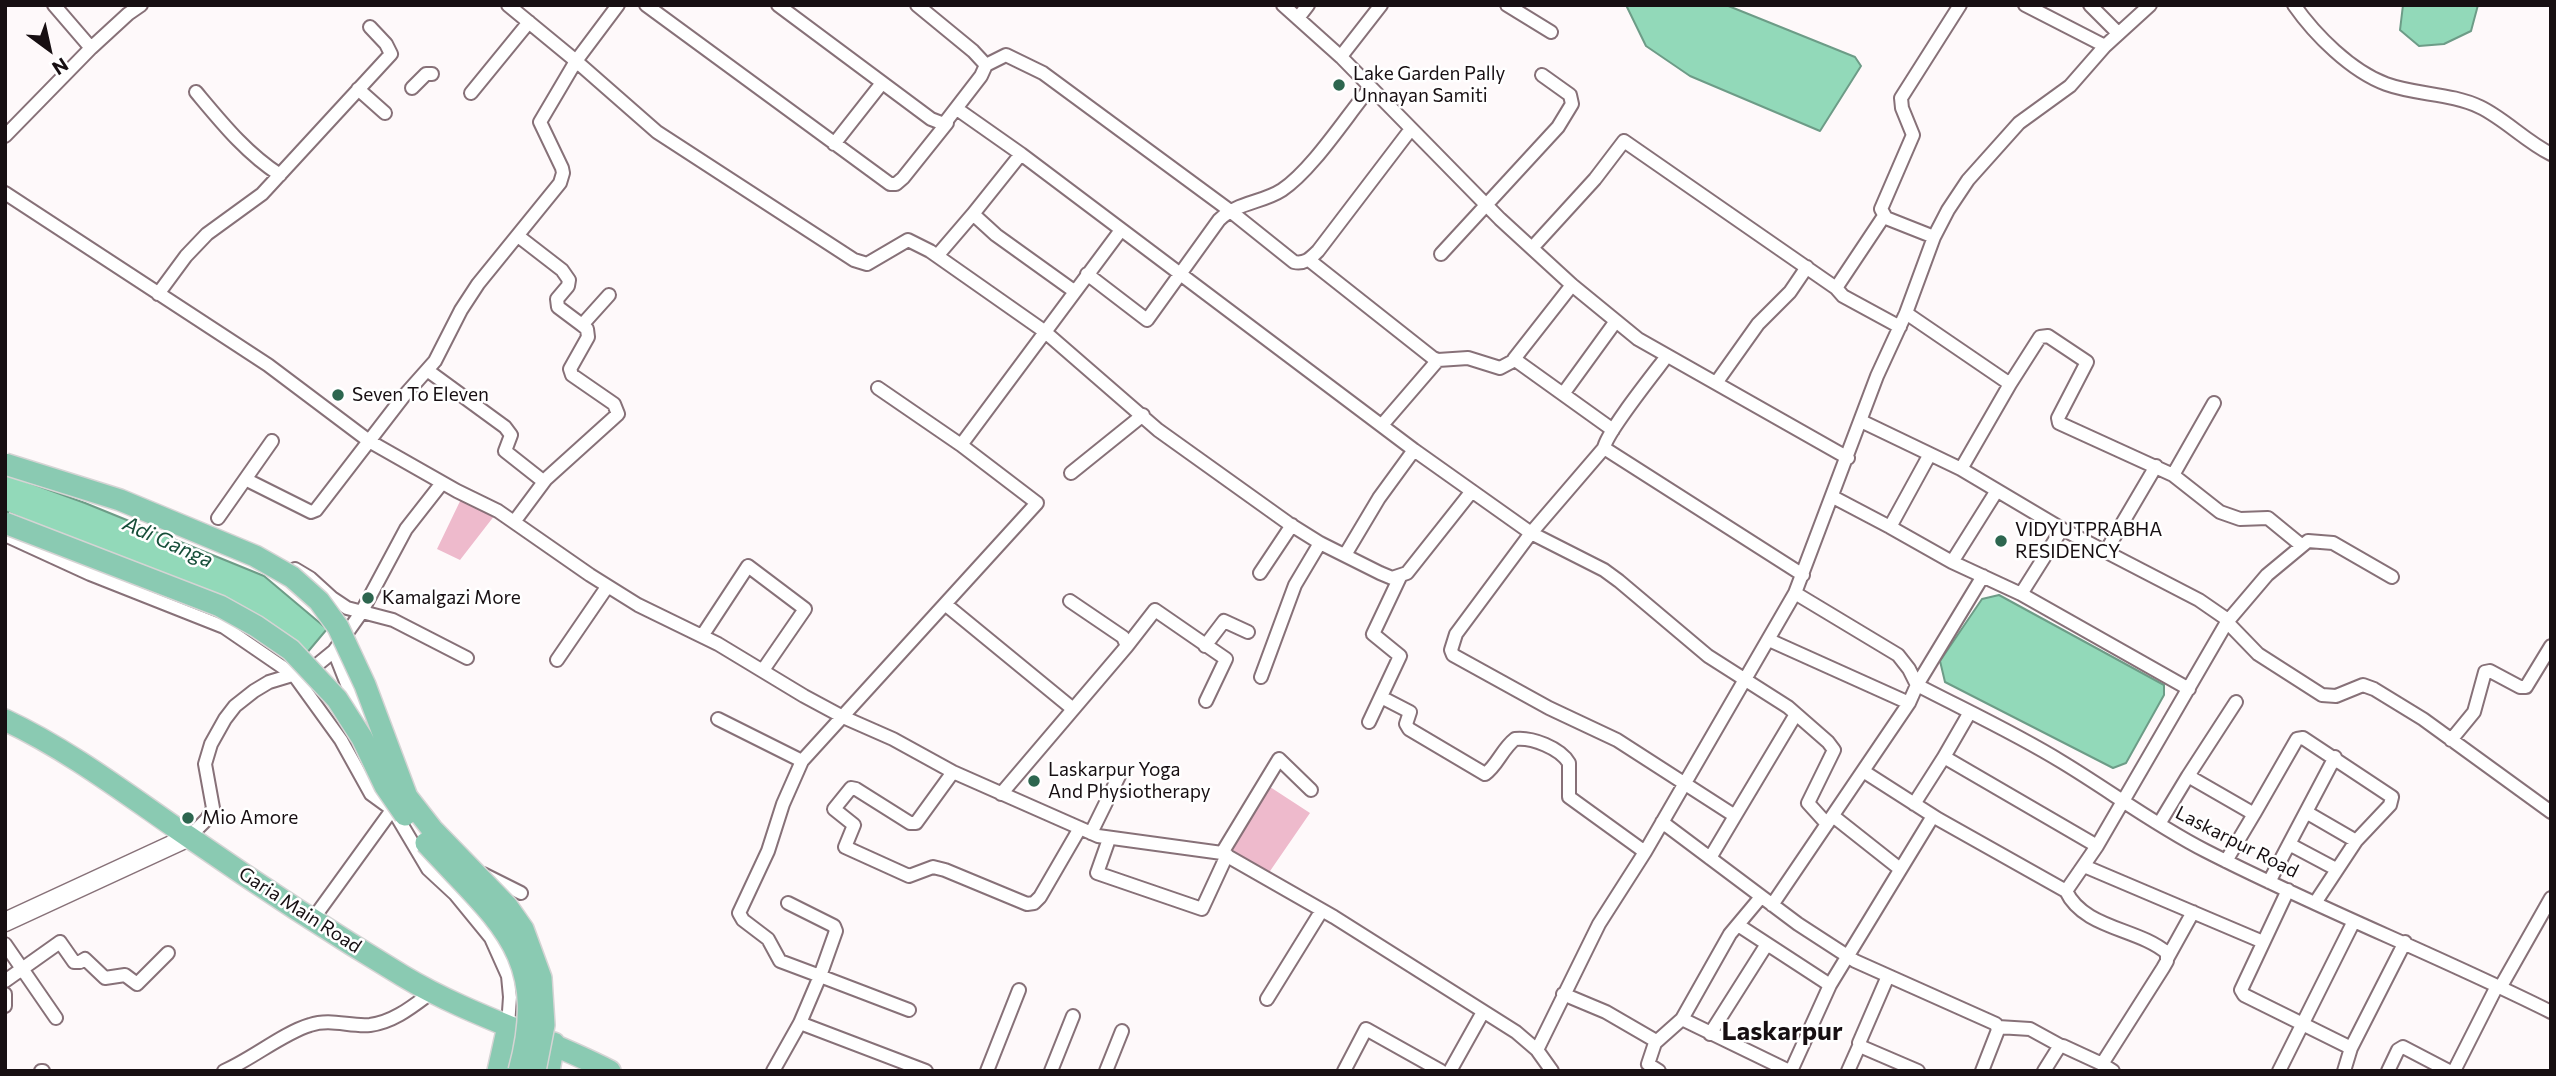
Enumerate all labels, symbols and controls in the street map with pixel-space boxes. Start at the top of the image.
north arrow [14,14,84,84]
text: N [48,53,73,81]
place label: Lake Garden Pally Unnayan Samiti [1353,63,1505,107]
marker: Lake Garden Pally Unnayan Samiti [1331,77,1347,93]
place label: Seven To Eleven [352,384,489,406]
marker: Seven To Eleven [330,387,346,403]
water label: Adi Ganga [119,511,217,573]
place label: VIDYUTPRABHA RESIDENCY [2015,519,2162,563]
marker: VIDYUTPRABHA RESIDENCY [1993,533,2009,549]
place label: Kamalgazi More [382,587,521,609]
marker: Kamalgazi More [360,590,376,606]
place label: Laskarpur Yoga And Physiotherapy [1048,759,1211,803]
marker: Laskarpur Yoga And Physiotherapy [1026,773,1042,789]
street label: Laskarpur Road [2172,801,2302,883]
place label: Mio Amore [202,807,298,829]
marker: Mio Amore [180,810,196,826]
street label: Garia Main Road [234,862,366,958]
district label: Laskarpur [1721,1015,1843,1047]

